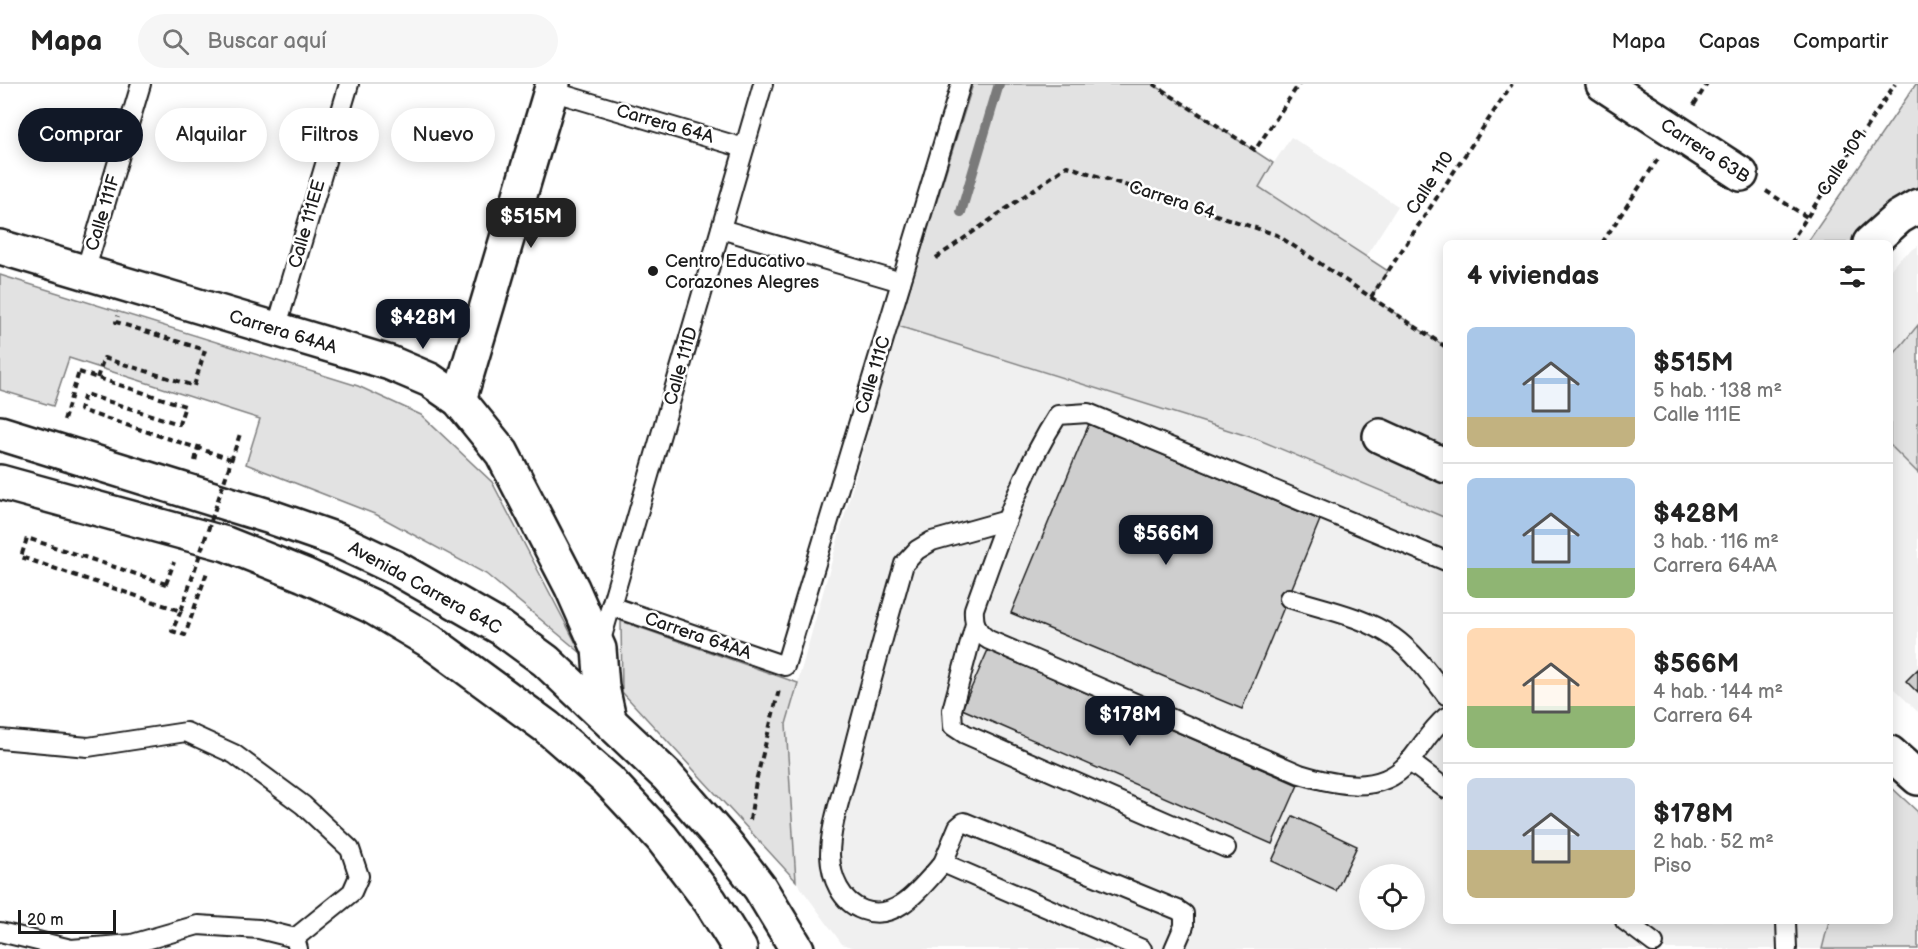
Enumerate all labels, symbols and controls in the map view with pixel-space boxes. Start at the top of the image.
search box [138,14,558,68]
text: Mapa [30,25,102,58]
icon: search [159,25,192,58]
text: Buscar aquí [207,28,326,55]
text: Mapa [1612,29,1666,54]
text: Capas [1699,29,1760,54]
text: Compartir [1793,29,1888,54]
street label: Carrera 64A [614,100,716,148]
chip: Comprar [18,108,143,162]
chip: Alquilar [155,108,267,162]
chip: Filtros [279,108,379,162]
chip: Nuevo [391,108,495,162]
street label: Carrera 63B [1657,114,1753,188]
street label: Calle 109 [1813,126,1871,200]
street label: Calle 110 [1402,148,1458,218]
street label: Calle 111F [82,172,125,253]
street label: Carrera 64 [1126,176,1218,224]
street label: Calle 111EE [284,177,330,271]
pin: $515M [489,198,573,249]
text: $515M [500,205,562,229]
place label: Centro Educativo Corazones Alegres [665,251,819,293]
icon: filters [1836,260,1869,293]
text: 4 viviendas [1467,261,1599,292]
marker: Centro Educativo Corazones Alegres [646,264,660,278]
pin: $428M [381,299,465,350]
street label: Carrera 64AA [227,306,339,358]
text: $428M [390,306,456,330]
street label: Calle 111D [660,324,702,408]
street label: Calle 111C [851,333,895,416]
text: $515M [1653,348,1734,379]
icon: home [1515,351,1587,423]
text: 5 hab. · 138 m² [1653,379,1782,403]
text: Calle 111E [1653,403,1741,427]
text: $428M [1653,499,1739,530]
icon: home [1515,502,1587,574]
pin: $566M [1124,515,1208,566]
text: $566M [1133,522,1199,546]
text: 3 hab. · 116 m² [1653,530,1779,554]
street label: Avenida Carrera 64C [345,537,505,639]
text: Carrera 64AA [1653,554,1777,578]
street label: Carrera 64AA [642,608,754,664]
text: $566M [1653,649,1739,680]
icon: home [1515,652,1587,724]
text: 4 hab. · 144 m² [1653,680,1783,704]
pin: $178M [1088,696,1172,747]
text: $178M [1099,703,1161,727]
text: Carrera 64 [1653,704,1752,728]
text: $178M [1653,799,1733,830]
icon: home [1515,802,1587,874]
text: 2 hab. · 52 m² [1653,830,1774,854]
text: Piso [1653,854,1692,878]
map controls [1359,864,1425,930]
button: locate [1359,864,1425,930]
scale bar [18,907,116,934]
text: 20 m [27,911,63,930]

